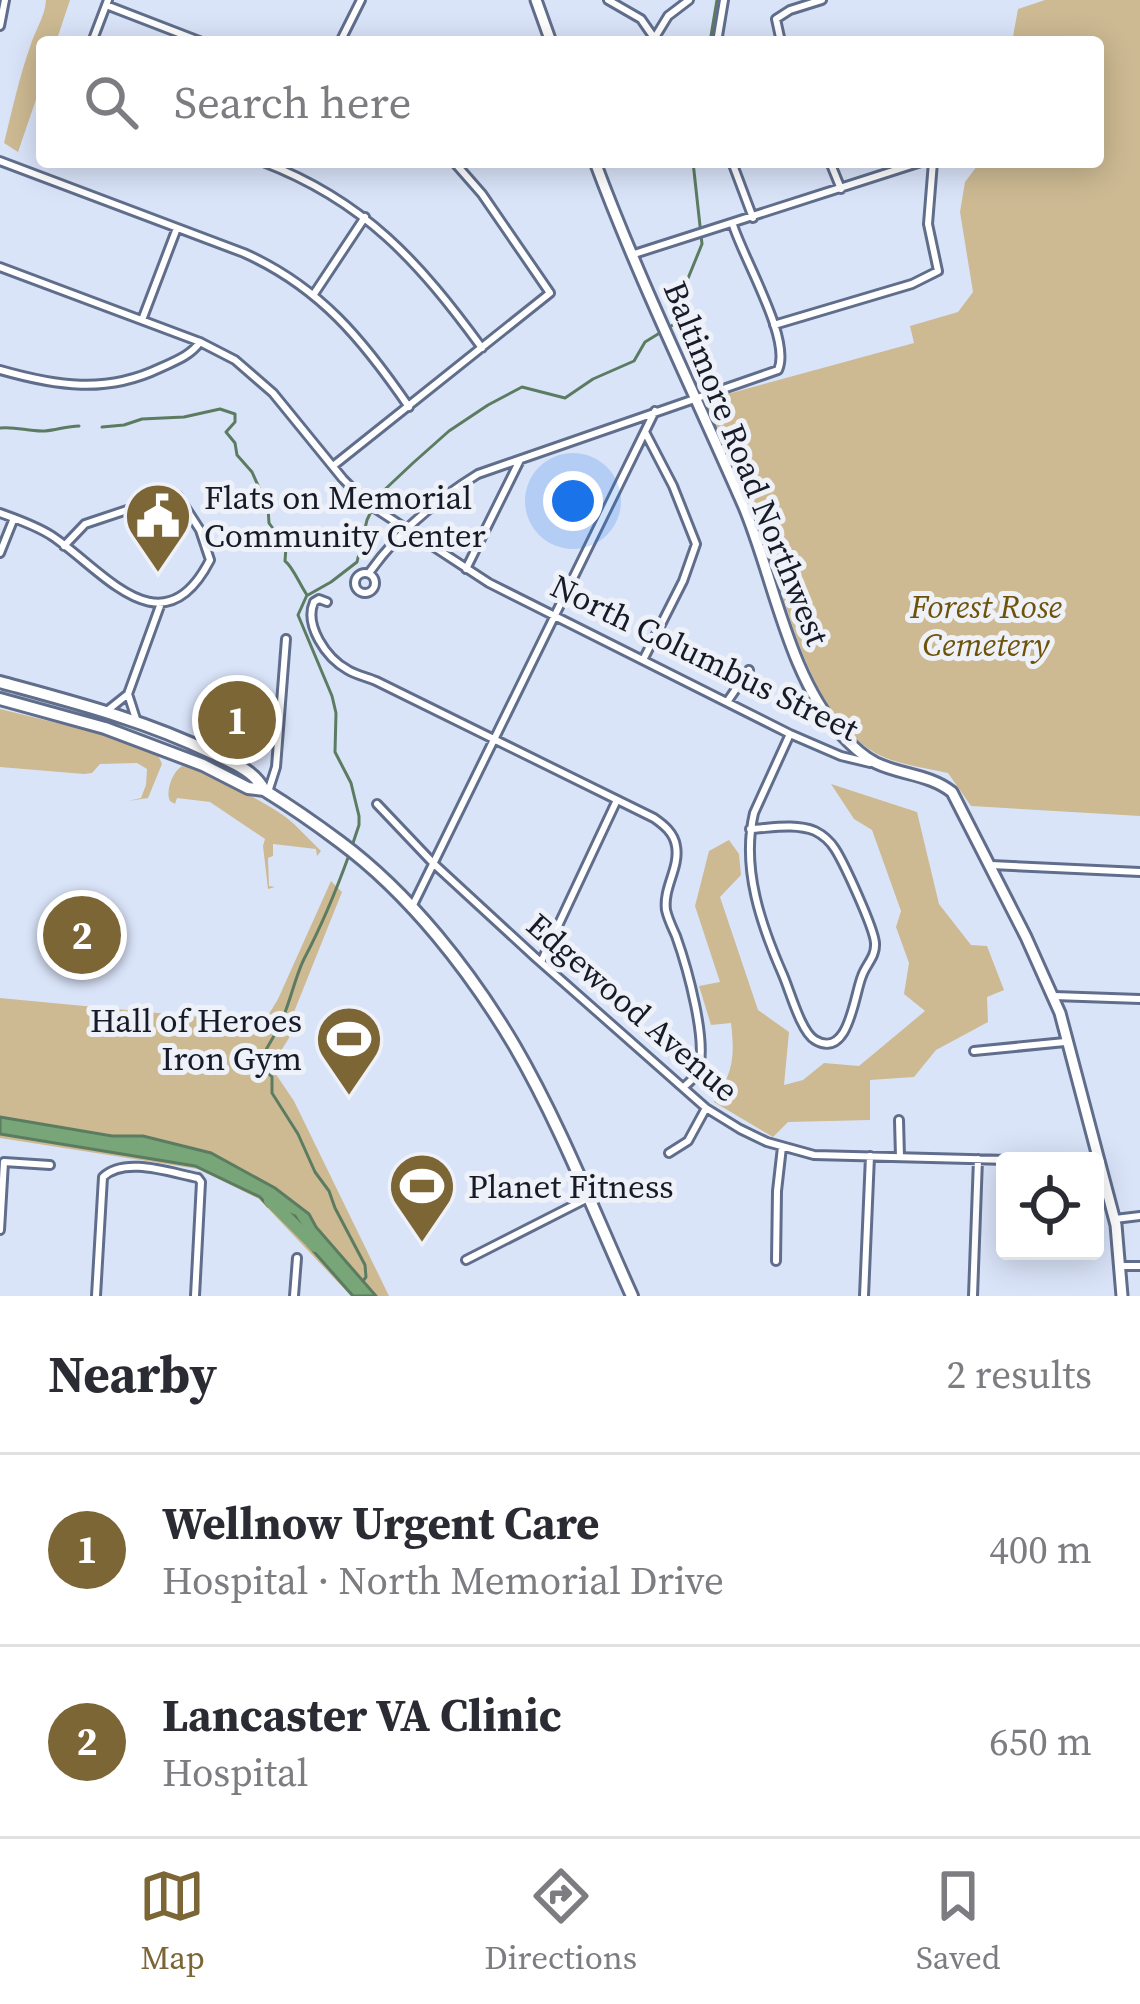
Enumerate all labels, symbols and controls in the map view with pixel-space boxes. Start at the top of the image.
search box [36,36,1104,168]
icon: search [78,69,144,135]
text: Search here [174,71,411,133]
street label: Baltimore Road Northwest [653,274,840,652]
your location [543,471,603,531]
place label: Flats on Memorial Community Center [204,475,486,558]
public building icon: Flats on Memorial Community Center [123,481,193,575]
street label: North Columbus Street [543,563,866,752]
park label: Forest Rose Cemetery [909,584,1063,667]
pin: 1 [198,675,276,765]
pin: 2 [43,890,121,980]
street label: Edgewood Avenue [517,903,748,1112]
place label: Hall of Heroes Iron Gym [90,998,302,1081]
sports icon: Hall of Heroes Iron Gym [314,1004,384,1098]
sports icon: Planet Fitness [387,1151,457,1245]
map controls [996,1152,1104,1260]
button: locate [996,1152,1104,1260]
place label: Planet Fitness [468,1164,674,1209]
text: Nearby [48,1339,217,1409]
text: 2 results [947,1348,1092,1401]
text: Wellnow Urgent Care [162,1492,600,1554]
text: 1 [76,1523,98,1576]
text: 400 m [989,1523,1092,1576]
text: Hospital · North Memorial Drive [162,1554,724,1607]
text: Lancaster VA Clinic [162,1684,562,1746]
text: 2 [76,1715,98,1768]
text: 650 m [989,1715,1092,1768]
text: Hospital [162,1746,308,1799]
tab: Map [139,1863,205,1980]
tab: Directions [484,1863,637,1980]
tab: Saved [916,1863,1001,1980]

